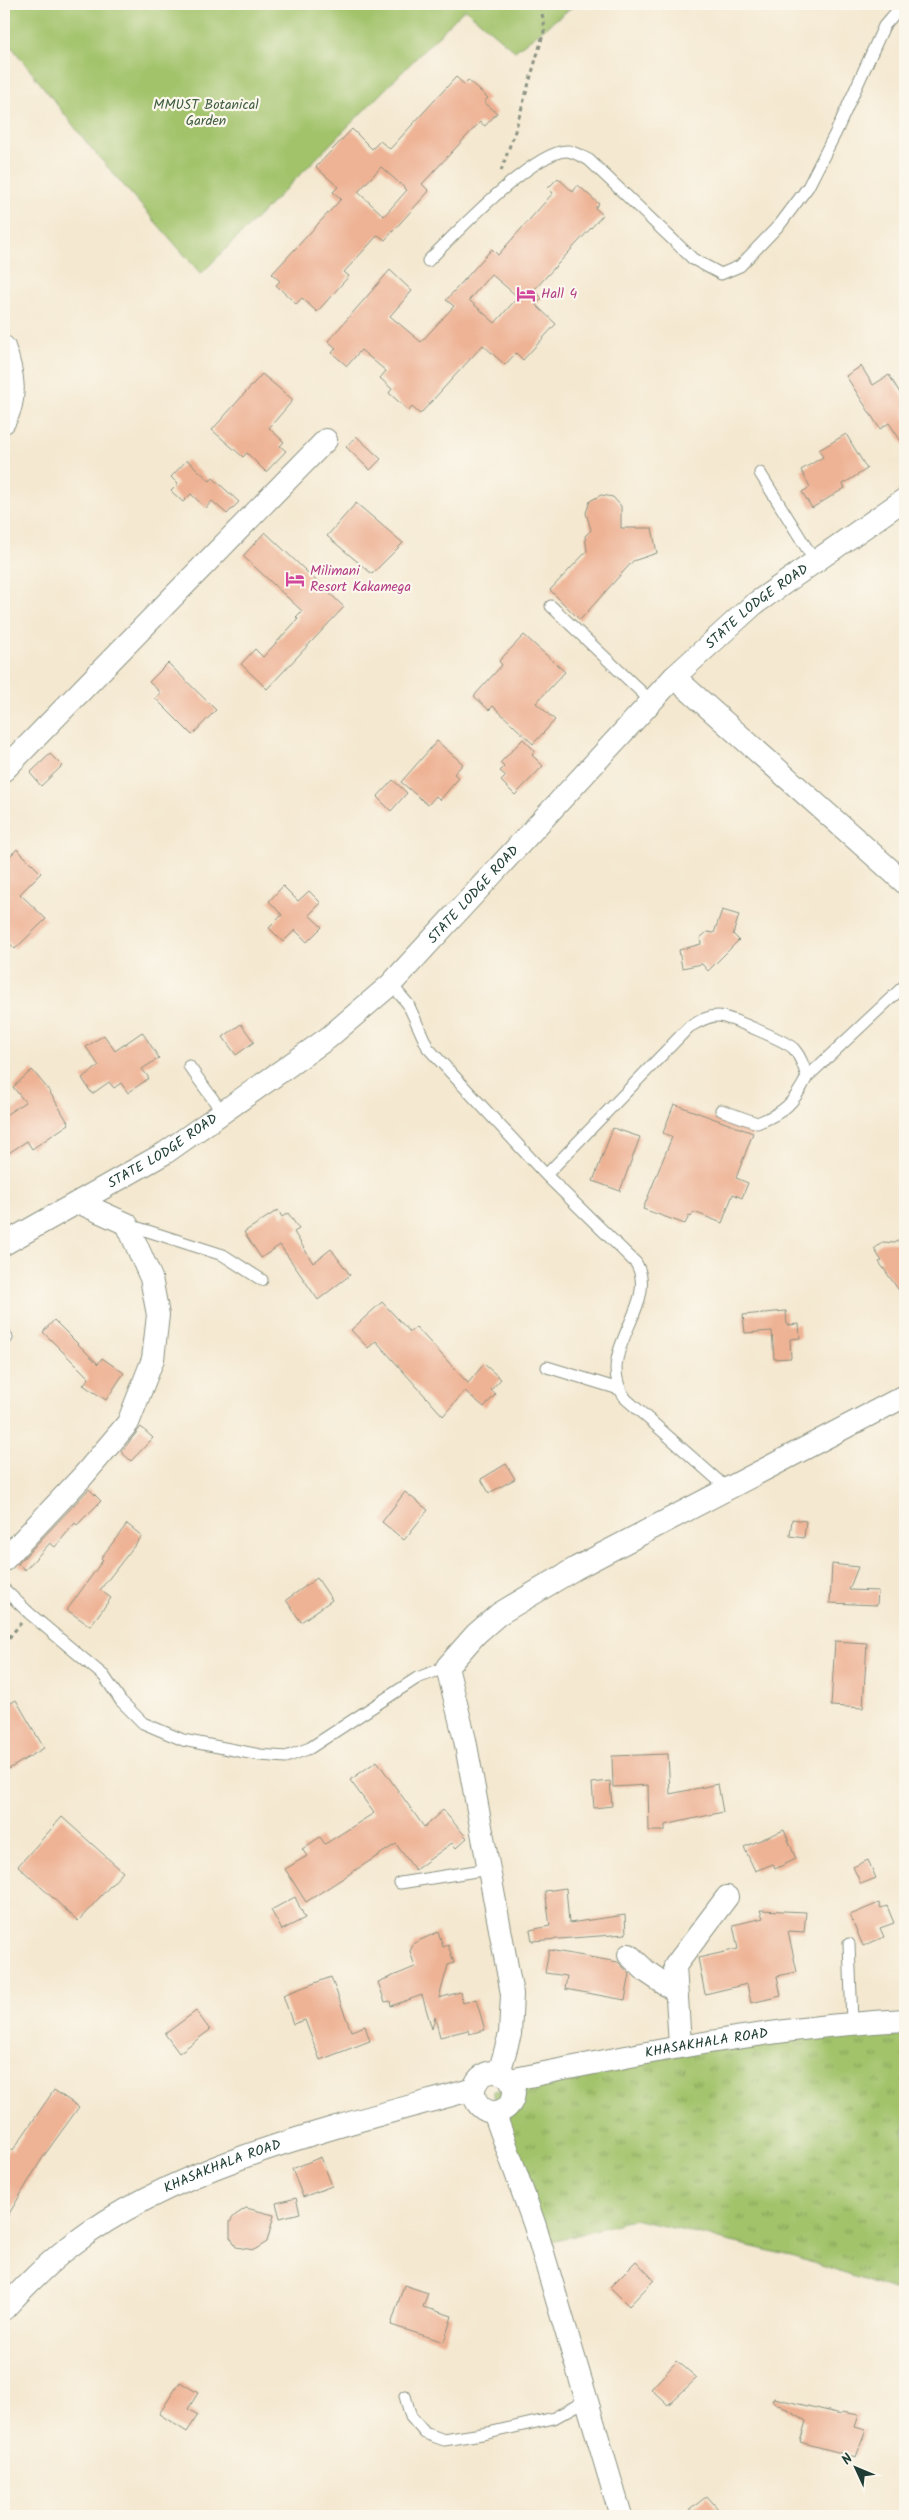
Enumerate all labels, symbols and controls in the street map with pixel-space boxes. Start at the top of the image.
park label: MMUST Botanical Garden [153,94,259,132]
hotel icon: Hall 4 [515,283,537,305]
place label: Hall 4 [541,283,577,305]
street label: STATE LODGE ROAD [700,558,813,654]
place label: Milimani Resort Kakamega [310,560,411,598]
hotel icon: Milimani Resort Kakamega [284,568,306,590]
street label: STATE LODGE ROAD [422,841,524,949]
street label: STATE LODGE ROAD [104,1108,222,1194]
street label: KHASAKHALA ROAD [643,2022,769,2064]
street label: KHASAKHALA ROAD [160,2134,284,2199]
north arrow [832,2442,882,2492]
text: N [836,2449,858,2470]

